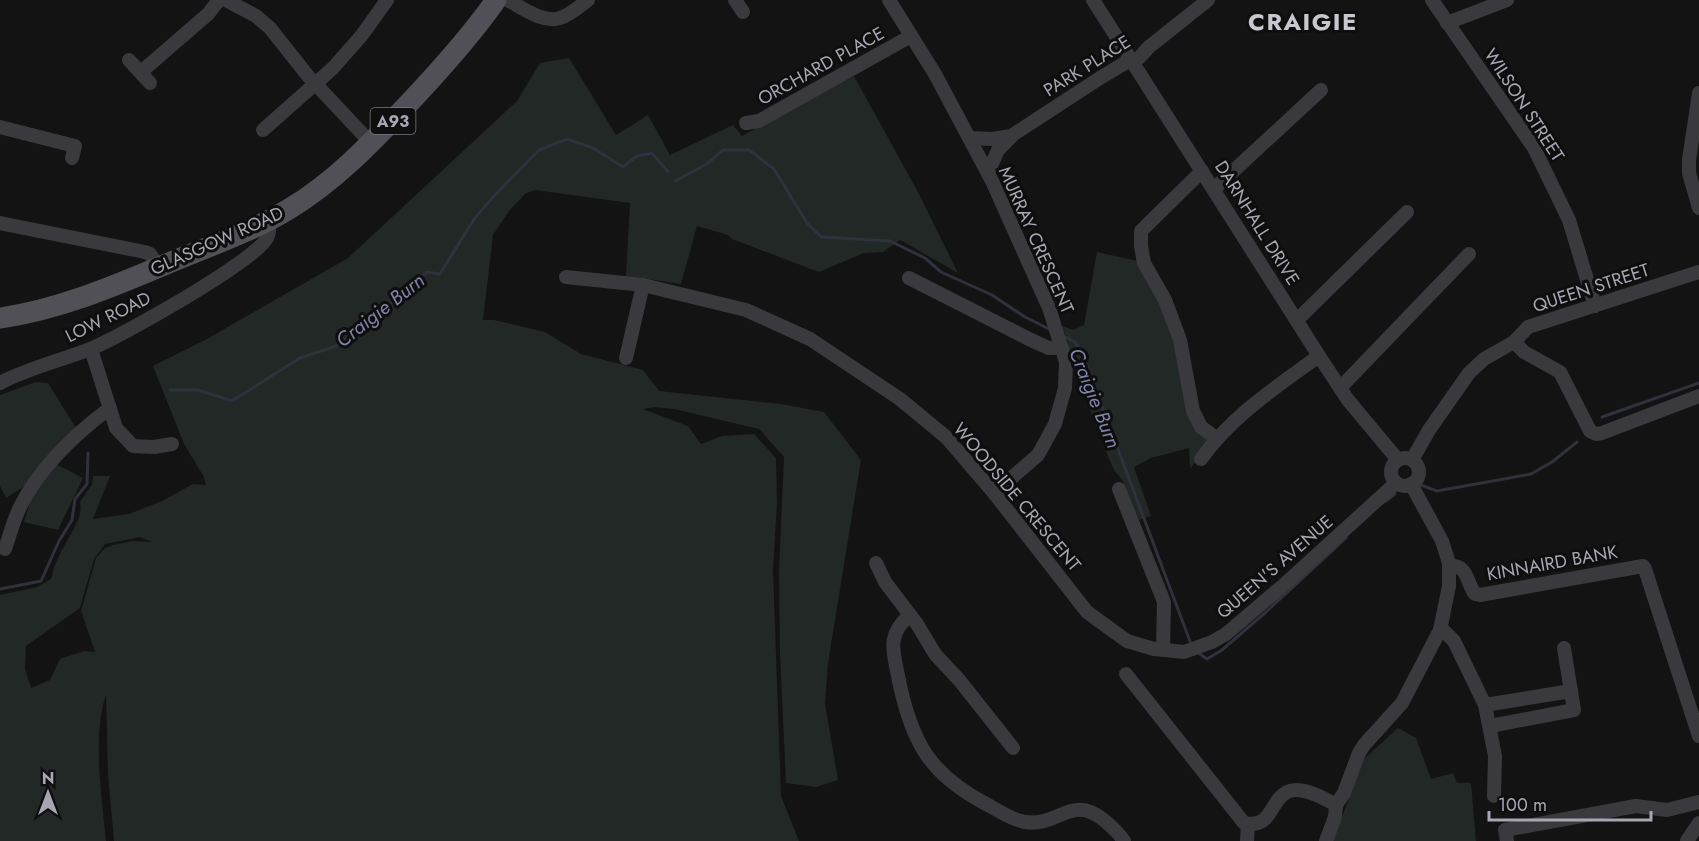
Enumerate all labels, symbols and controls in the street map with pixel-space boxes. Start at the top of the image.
district label: CRAIGIE [1248,4,1358,39]
street label: ORCHARD PLACE [753,20,889,112]
street label: PARK PLACE [1038,29,1136,103]
street label: WILSON STREET [1478,43,1571,167]
road number: A93 [370,108,416,134]
street label: DARNHALL DRIVE [1208,156,1306,290]
street label: MURRAY CRESCENT [992,162,1080,318]
street label: GLASGOW ROAD [146,200,288,282]
street label: QUEEN STREET [1529,257,1653,319]
water label: Craigie Burn [330,266,431,354]
street label: LOW ROAD [61,285,155,349]
water label: Craigie Burn [1061,344,1128,453]
street label: WOODSIDE CRESCENT [947,417,1087,577]
street label: QUEEN'S AVENUE [1211,509,1339,625]
street label: KINNAIRD BANK [1485,539,1620,587]
north arrow [18,763,78,823]
text: N [42,767,54,790]
scale bar [1489,784,1651,822]
text: 100 m [1498,792,1547,818]

